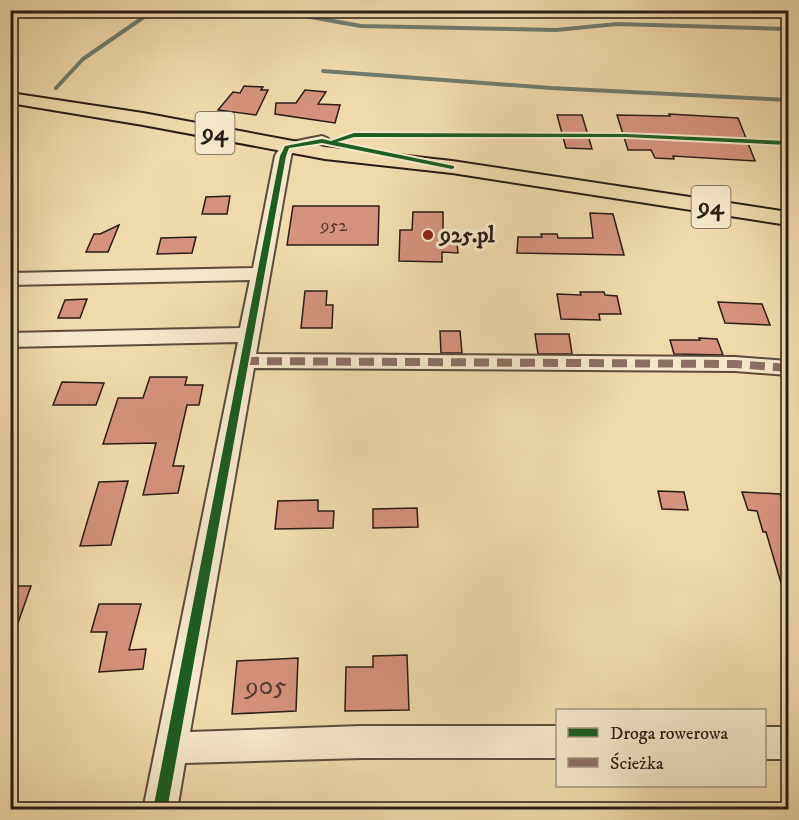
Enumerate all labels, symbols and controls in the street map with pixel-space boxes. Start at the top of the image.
road number: 94 [196,112,234,154]
road number: 94 [692,186,730,228]
house number: 952 [320,215,348,237]
place label: 925.pl [438,222,495,249]
marker: 925.pl [421,228,435,242]
house number: 905 [243,669,287,703]
legend [556,709,766,787]
text: Droga rowerowa [610,723,728,745]
text: Ścieżka [610,752,664,775]

